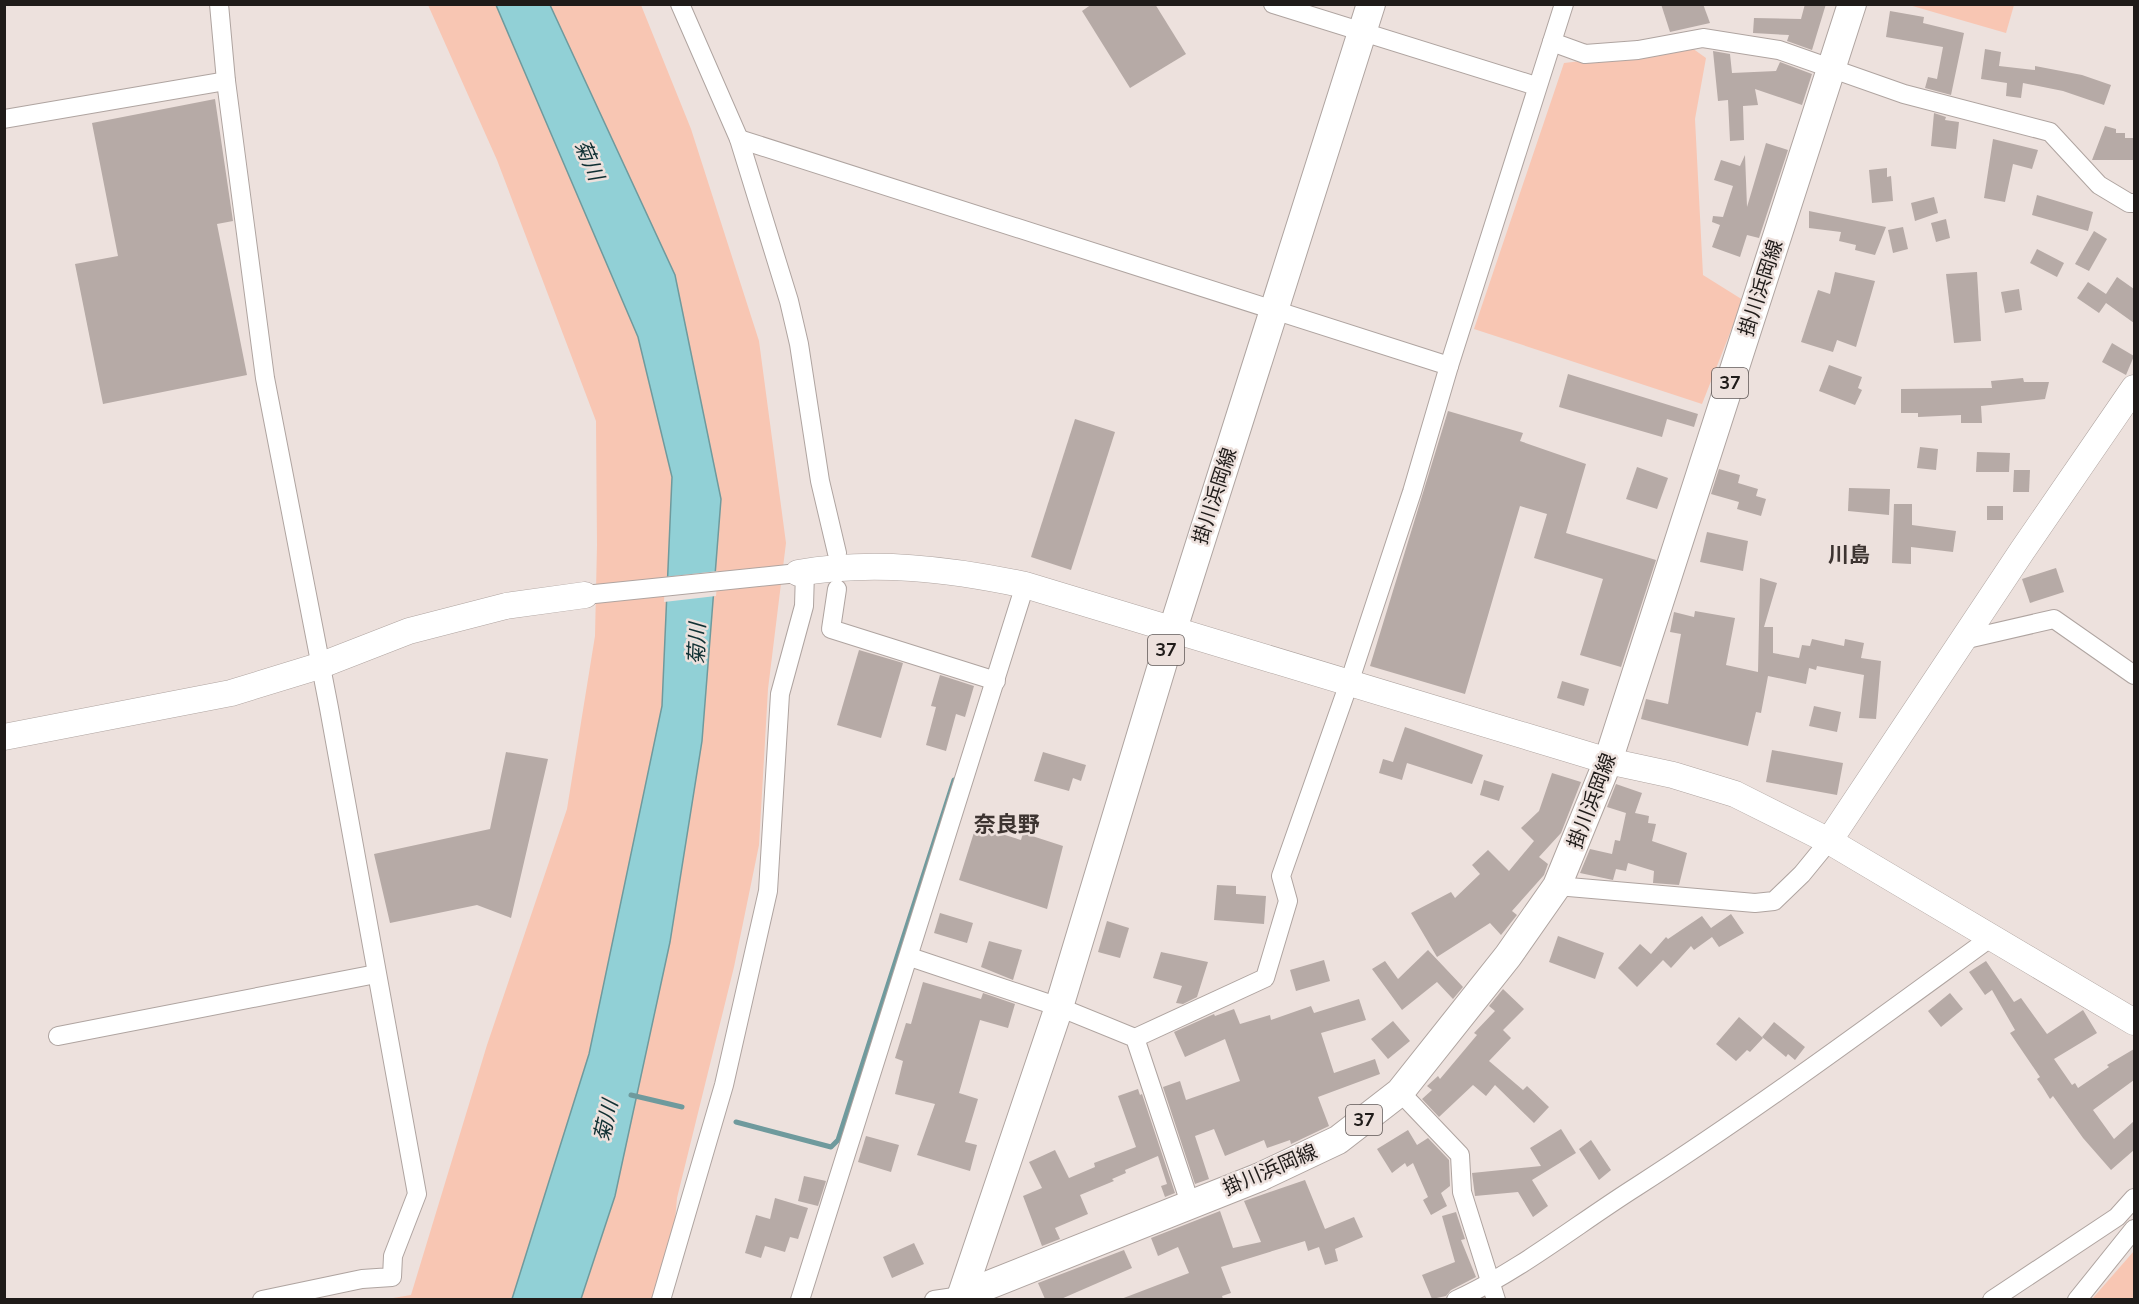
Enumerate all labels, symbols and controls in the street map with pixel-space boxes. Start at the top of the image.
water label: 菊川 [568,135,611,187]
street label: 掛川浜岡線 [1733,236,1789,340]
road number: 37 [1712,368,1748,398]
street label: 掛川浜岡線 [1187,444,1243,548]
district label: 川島 [1828,541,1870,569]
water label: 菊川 [682,621,712,665]
road number: 37 [1148,635,1184,665]
street label: 掛川浜岡線 [1561,749,1623,853]
district label: 奈良野 [974,810,1040,840]
water label: 菊川 [588,1095,625,1145]
road number: 37 [1346,1105,1382,1135]
street label: 掛川浜岡線 [1219,1138,1321,1202]

